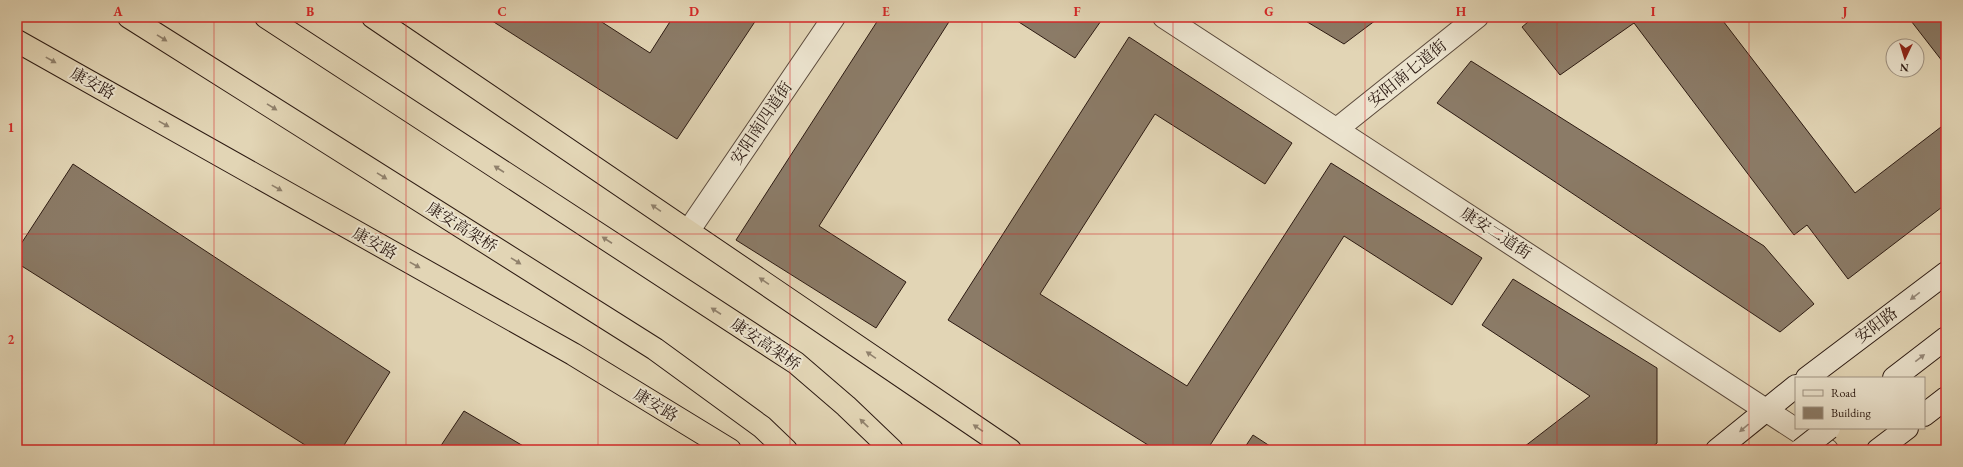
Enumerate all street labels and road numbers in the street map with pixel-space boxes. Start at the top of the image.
street label: 安阳南七道街 [1363,35,1451,111]
street label: 康安路 [67,62,119,104]
street label: 安阳南四道街 [725,77,797,169]
street label: 康安高架桥 [423,197,501,257]
street label: 康安二道街 [1457,202,1535,264]
street label: 康安路 [349,222,401,264]
street label: 安阳路 [1851,302,1901,348]
street label: 康安高架桥 [727,313,805,375]
street label: 康安路 [630,384,682,426]

